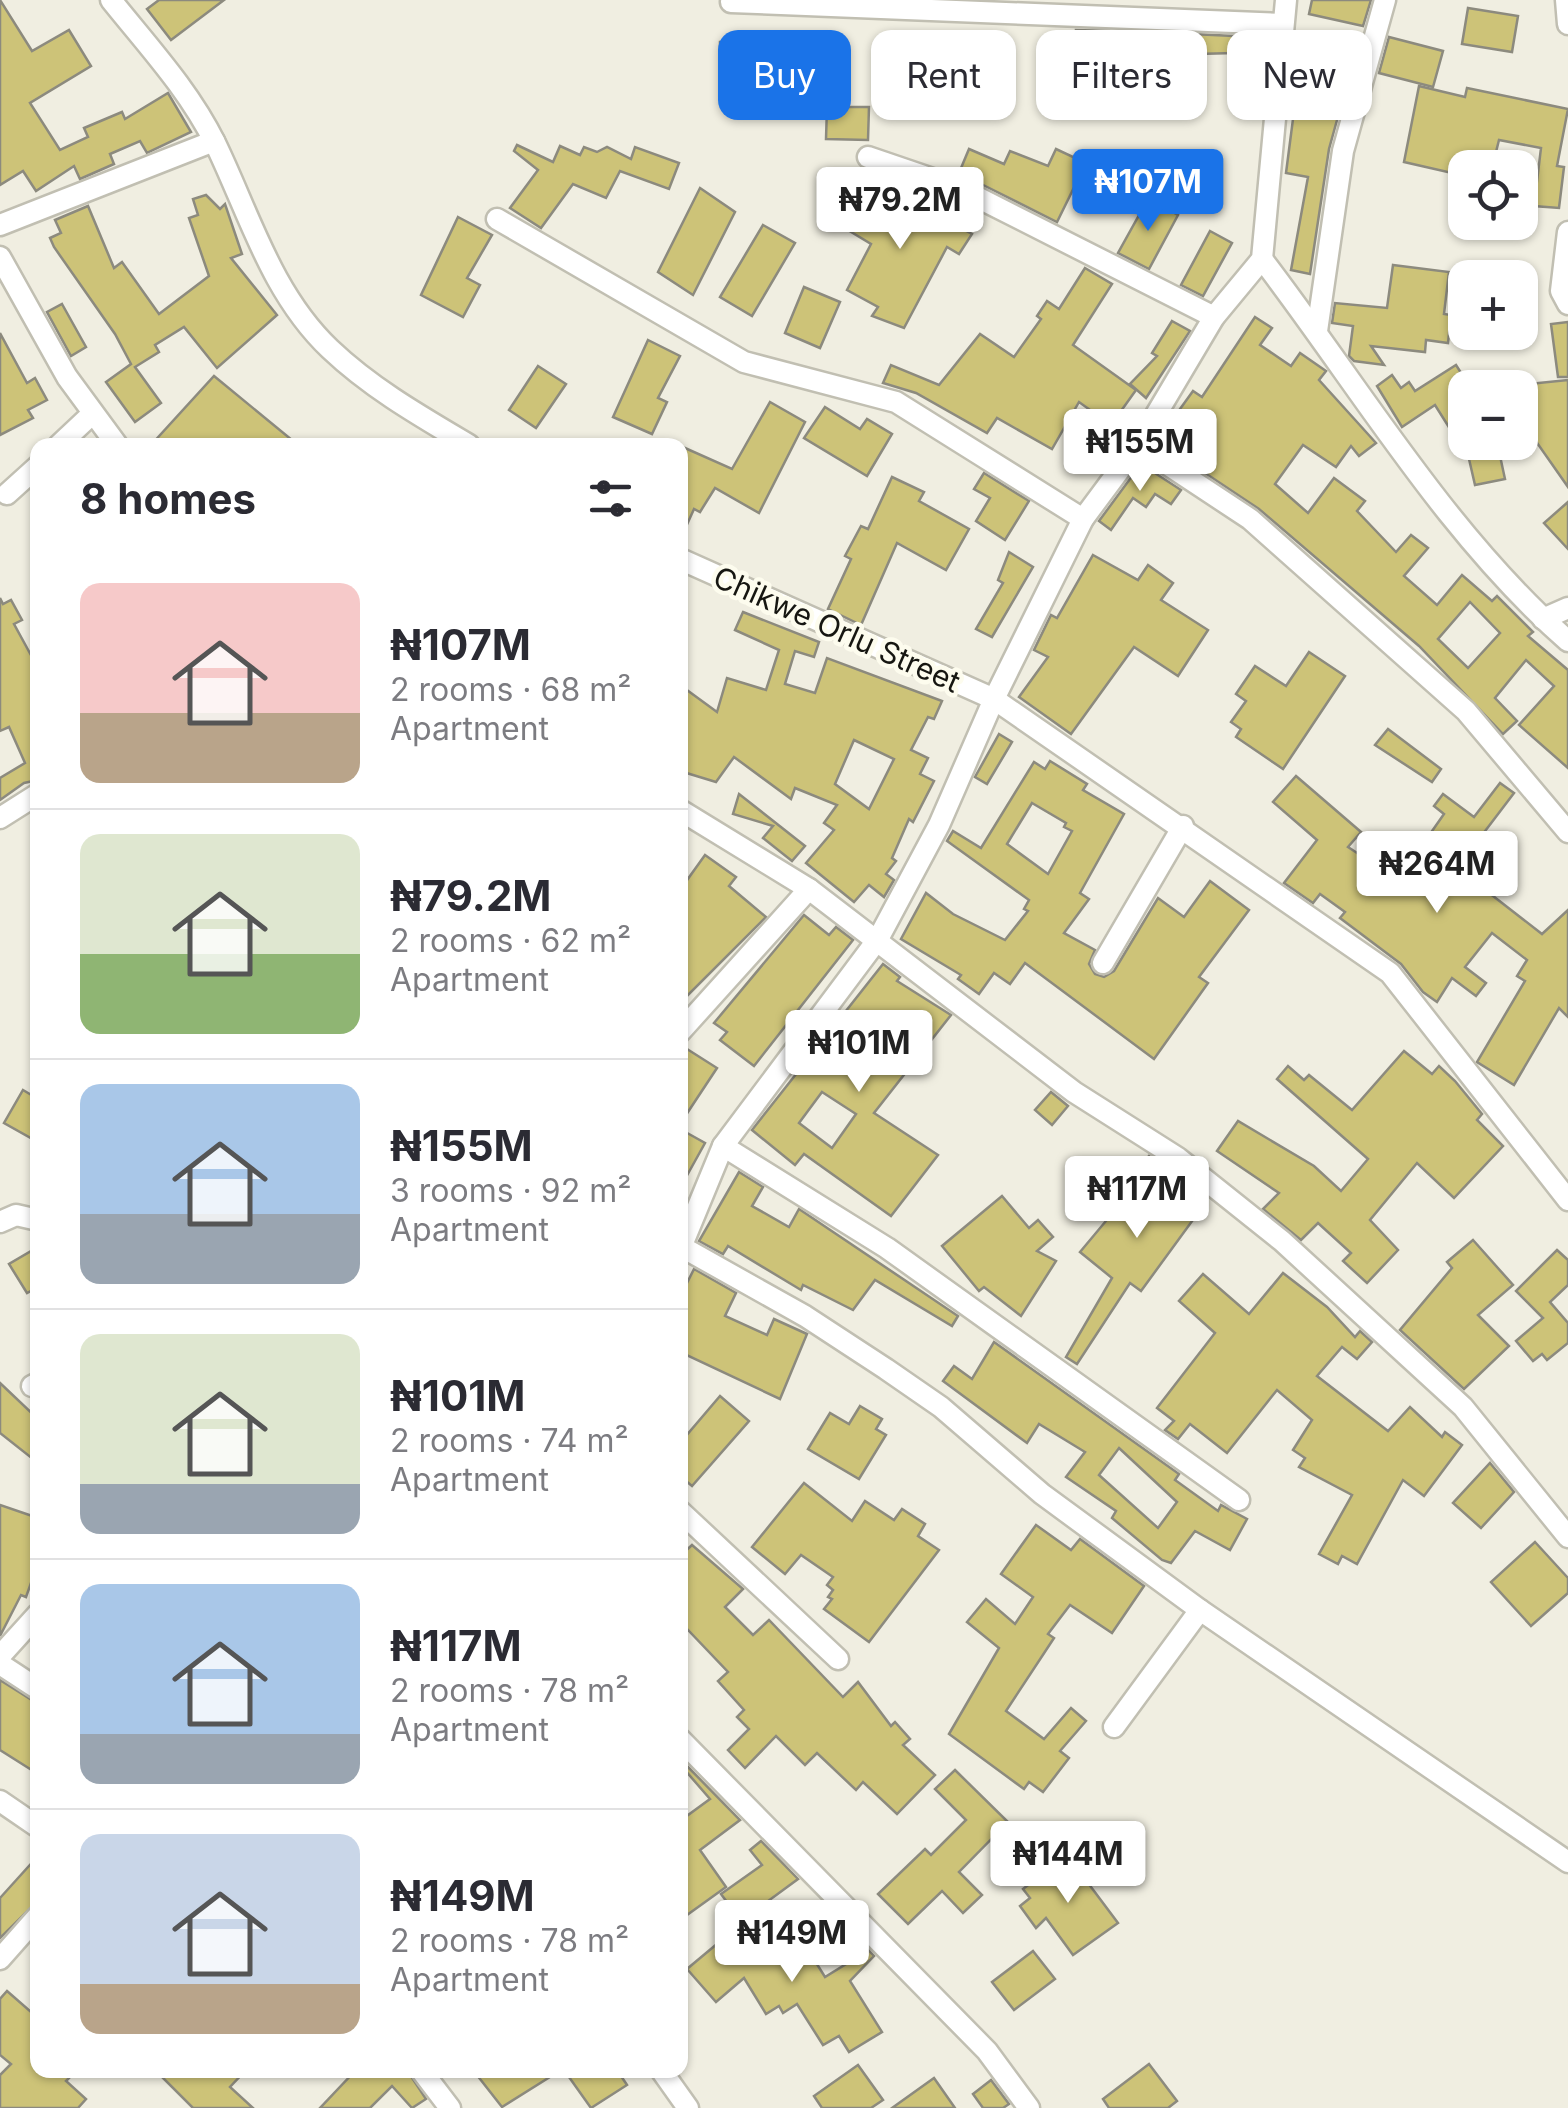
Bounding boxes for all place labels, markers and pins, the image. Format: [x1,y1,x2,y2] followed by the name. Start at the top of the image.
[1078,149,1218,234] pin: ₦107M
[819,167,981,252] pin: ₦79.2M
[1070,409,1210,494] pin: ₦155M
[1367,831,1507,916] pin: ₦264M
[789,1010,929,1095] pin: ₦101M
[1067,1156,1207,1241] pin: ₦117M
[998,1821,1138,1906] pin: ₦144M
[722,1900,862,1985] pin: ₦149M

